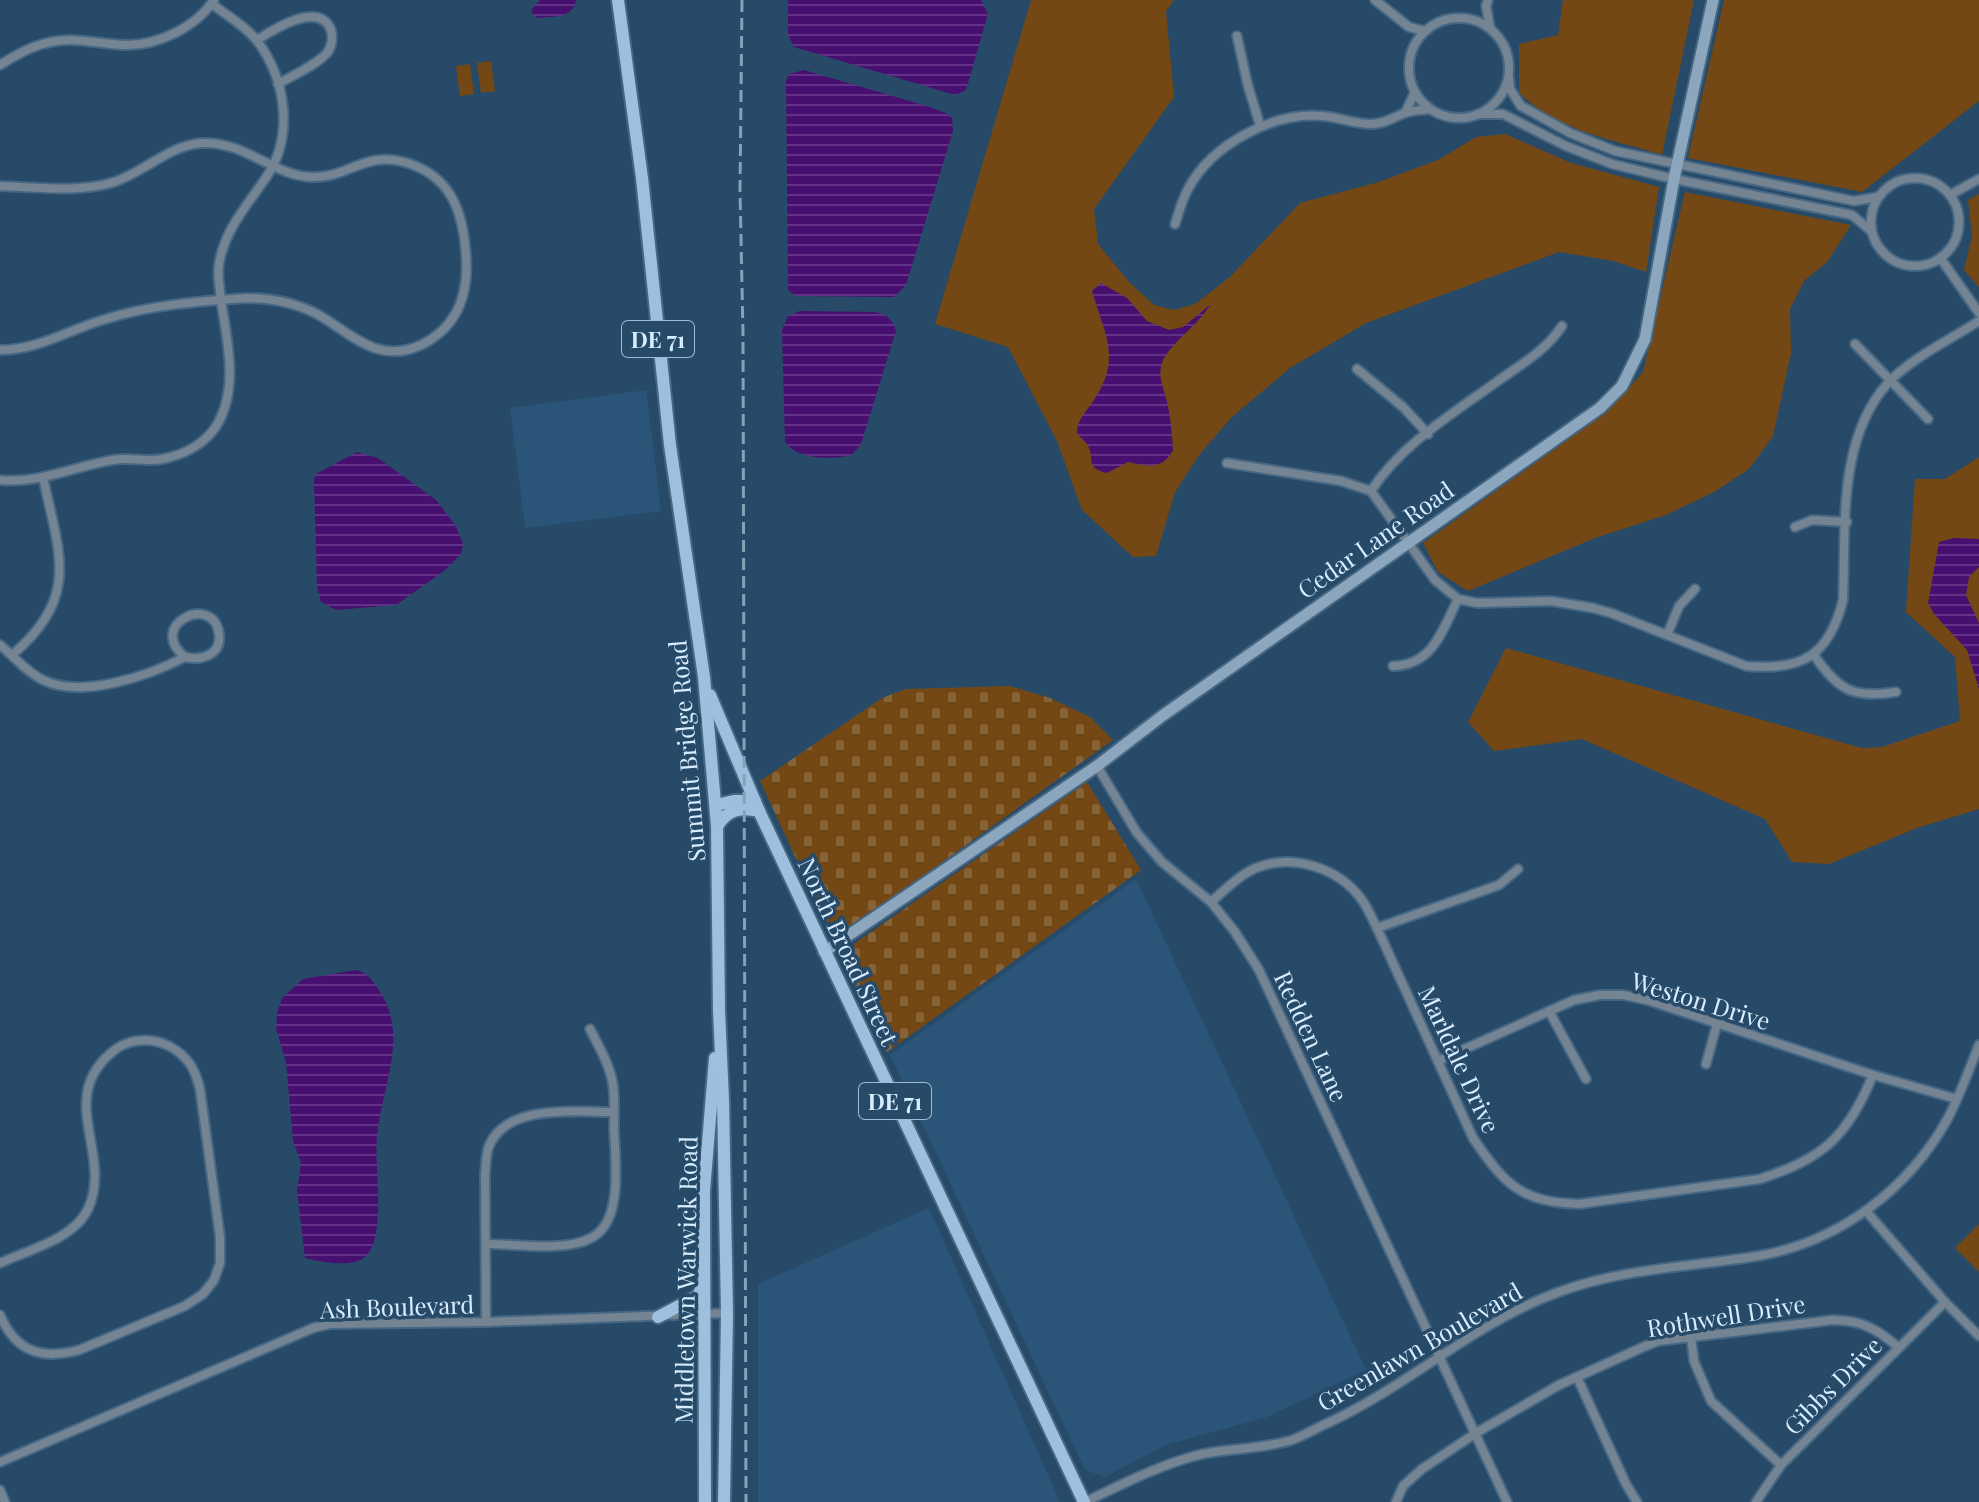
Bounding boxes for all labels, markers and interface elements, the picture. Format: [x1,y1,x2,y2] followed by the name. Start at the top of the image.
[622,321,694,357] road number: DE 71
[1291,473,1460,605] street label: Cedar Lane Road
[660,639,712,863] street label: Summit Bridge Road
[792,852,907,1050] street label: North Broad Street
[1627,963,1774,1036] street label: Weston Drive
[1268,966,1356,1106] street label: Redden Lane
[1412,980,1508,1138] street label: Marldale Drive
[859,1083,931,1119] road number: DE 71
[666,1136,704,1424] street label: Middletown Warwick Road
[1311,1274,1527,1418] street label: Greenlawn Boulevard
[318,1287,475,1325] street label: Ash Boulevard
[1645,1287,1807,1343] street label: Rothwell Drive
[1776,1329,1888,1441] street label: Gibbs Drive

